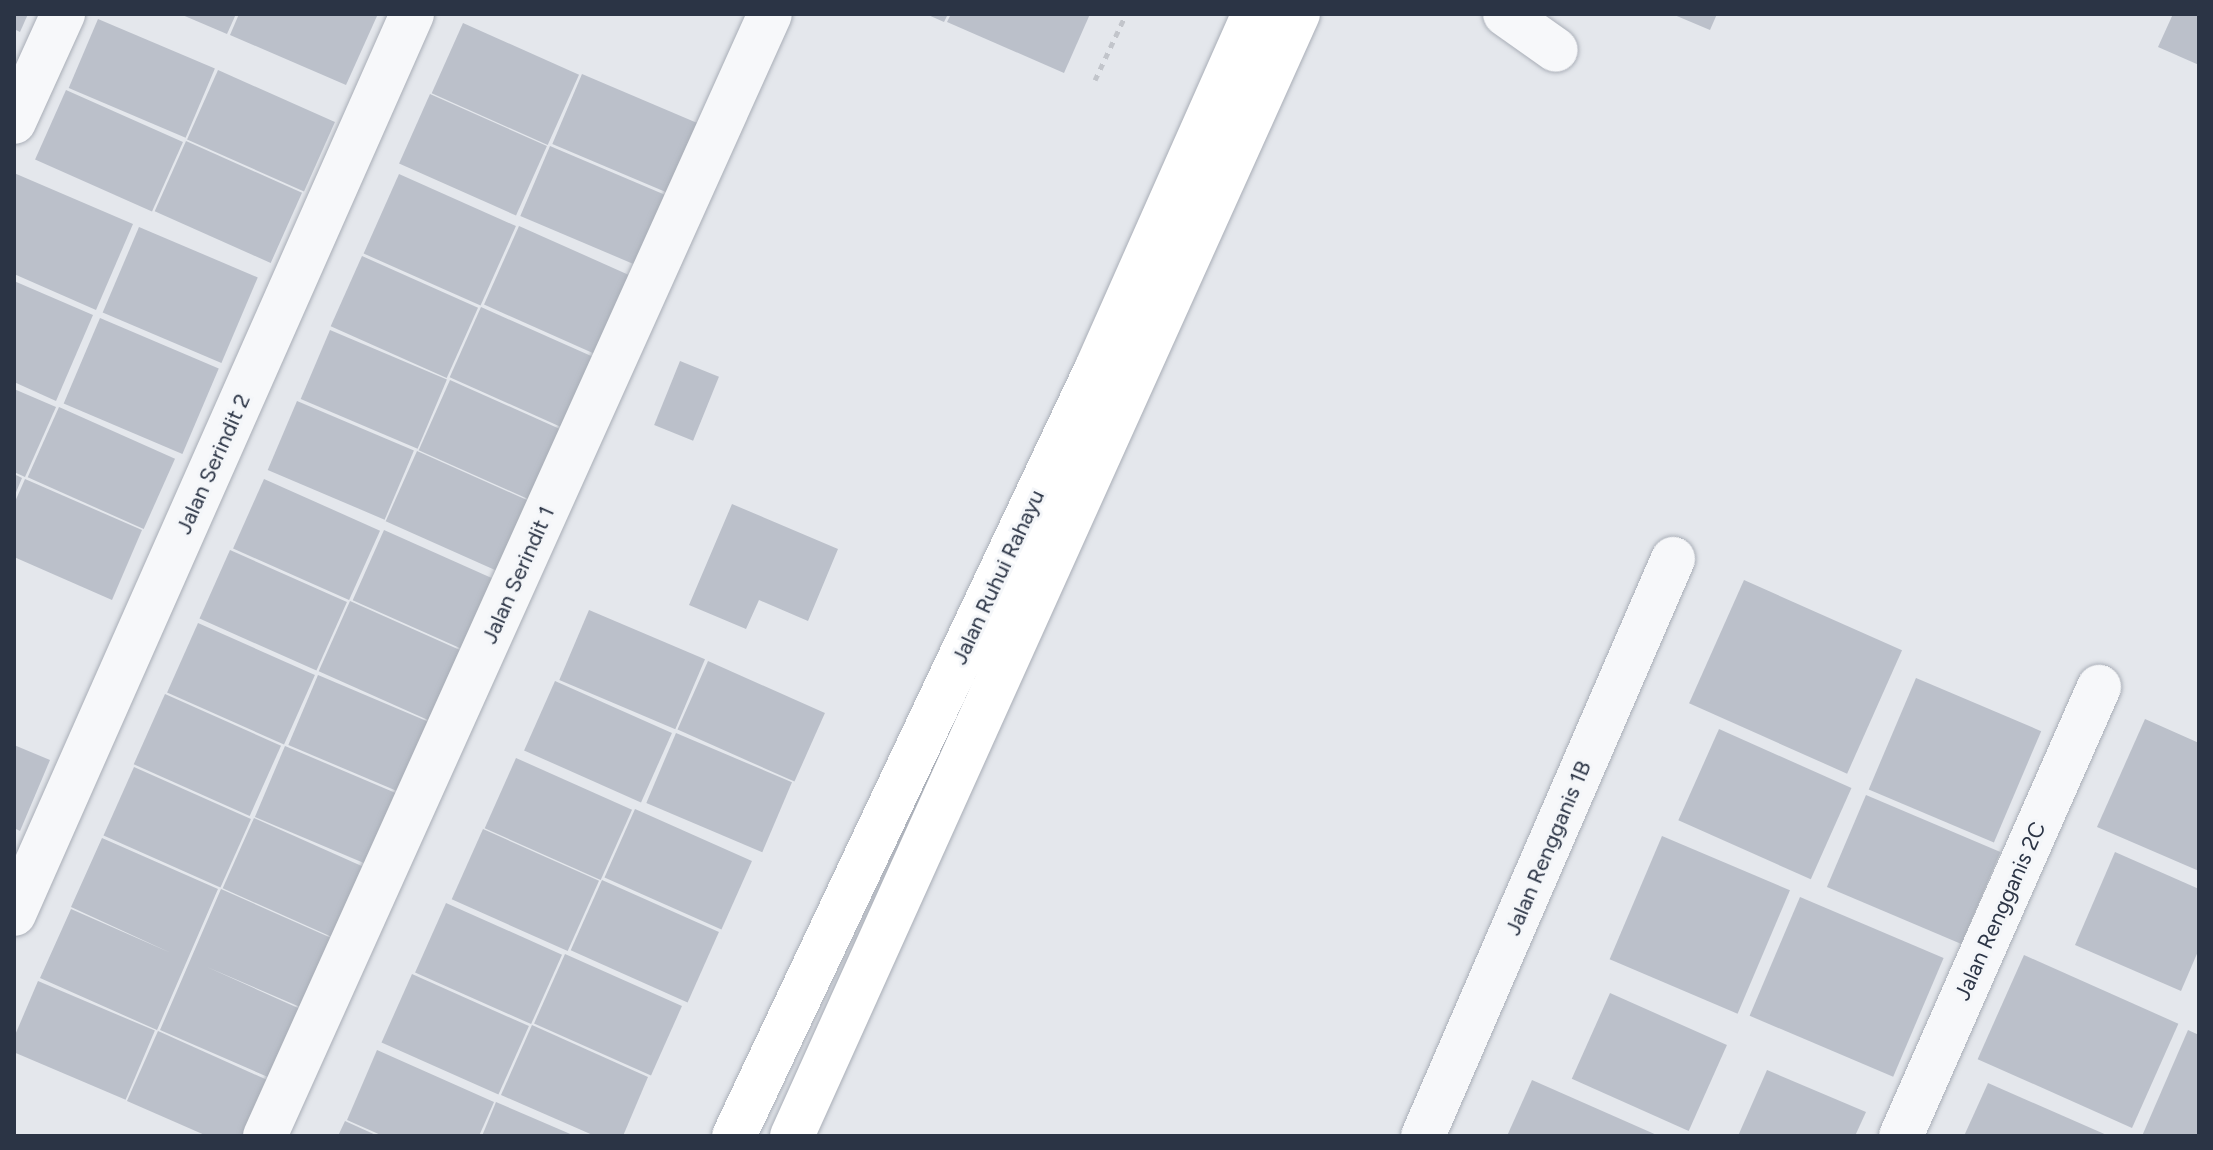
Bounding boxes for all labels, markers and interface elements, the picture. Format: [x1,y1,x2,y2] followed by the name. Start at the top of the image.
[170,390,256,538] street label: Jalan Serindit 2
[946,485,1050,669] street label: Jalan Ruhui Rahayu
[476,502,560,648] street label: Jalan Serindit 1
[1499,757,1597,939] street label: Jalan Rengganis 1B
[1949,818,2051,1004] street label: Jalan Rengganis 2C

